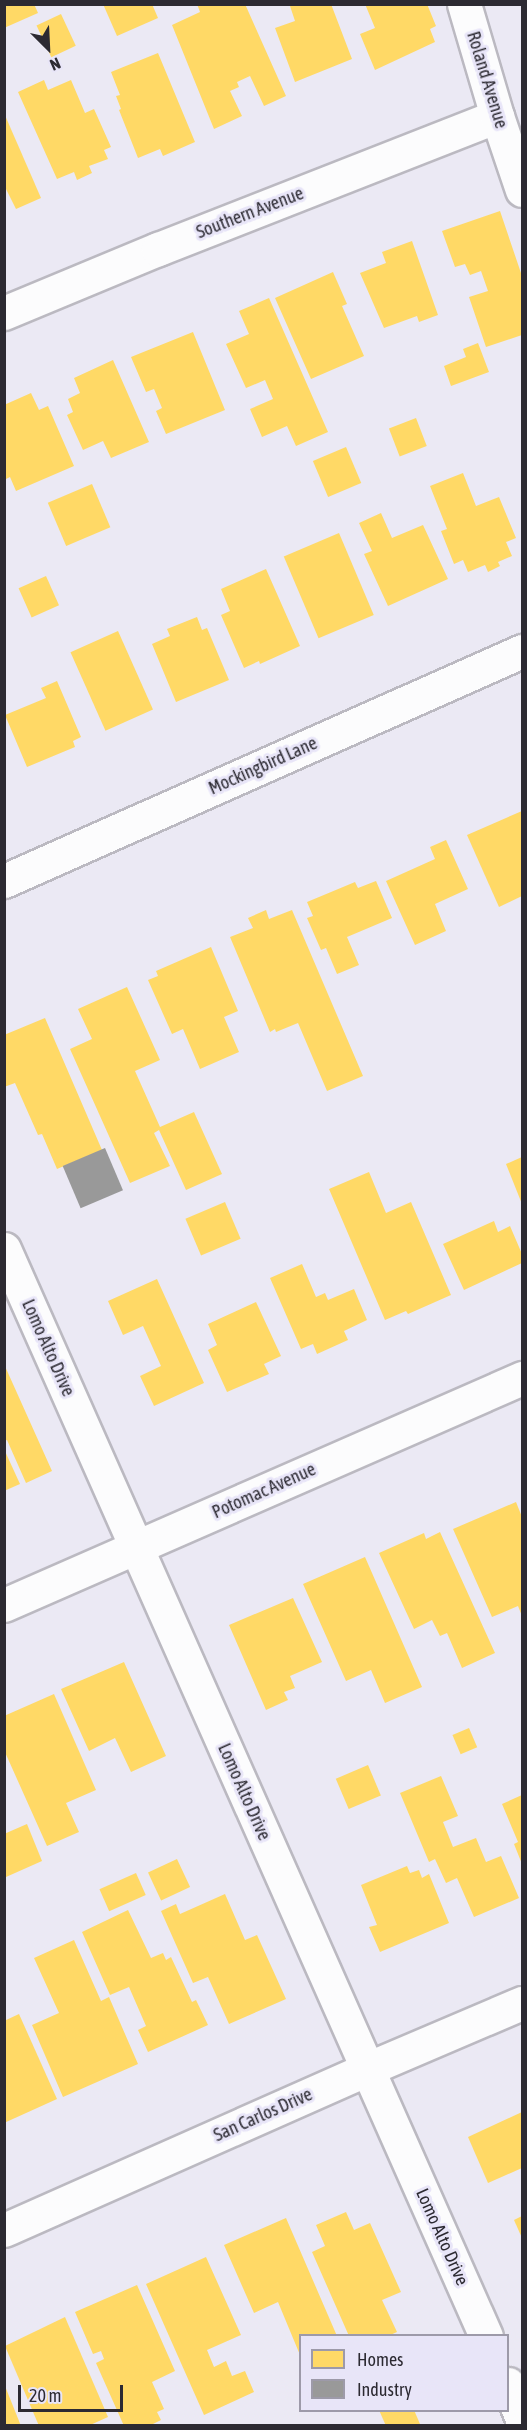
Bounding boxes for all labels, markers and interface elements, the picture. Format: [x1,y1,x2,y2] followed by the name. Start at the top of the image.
[18,18,78,78] north arrow
[462,29,512,131] street label: Roland Avenue
[47,54,63,75] text: N
[193,183,307,243] street label: Southern Avenue
[205,732,321,800] street label: Mockingbird Lane
[17,1296,79,1400] street label: Lomo Alto Drive
[209,1459,319,1523] street label: Potomac Avenue
[213,1740,275,1844] street label: Lomo Alto Drive
[210,2084,316,2146] street label: San Carlos Drive
[411,2185,473,2289] street label: Lomo Alto Drive
[299,2334,509,2412] legend
[357,2349,403,2370] text: Homes
[21,2373,126,2411] scale bar
[357,2379,412,2400] text: Industry
[29,2385,61,2406] text: 20 m

